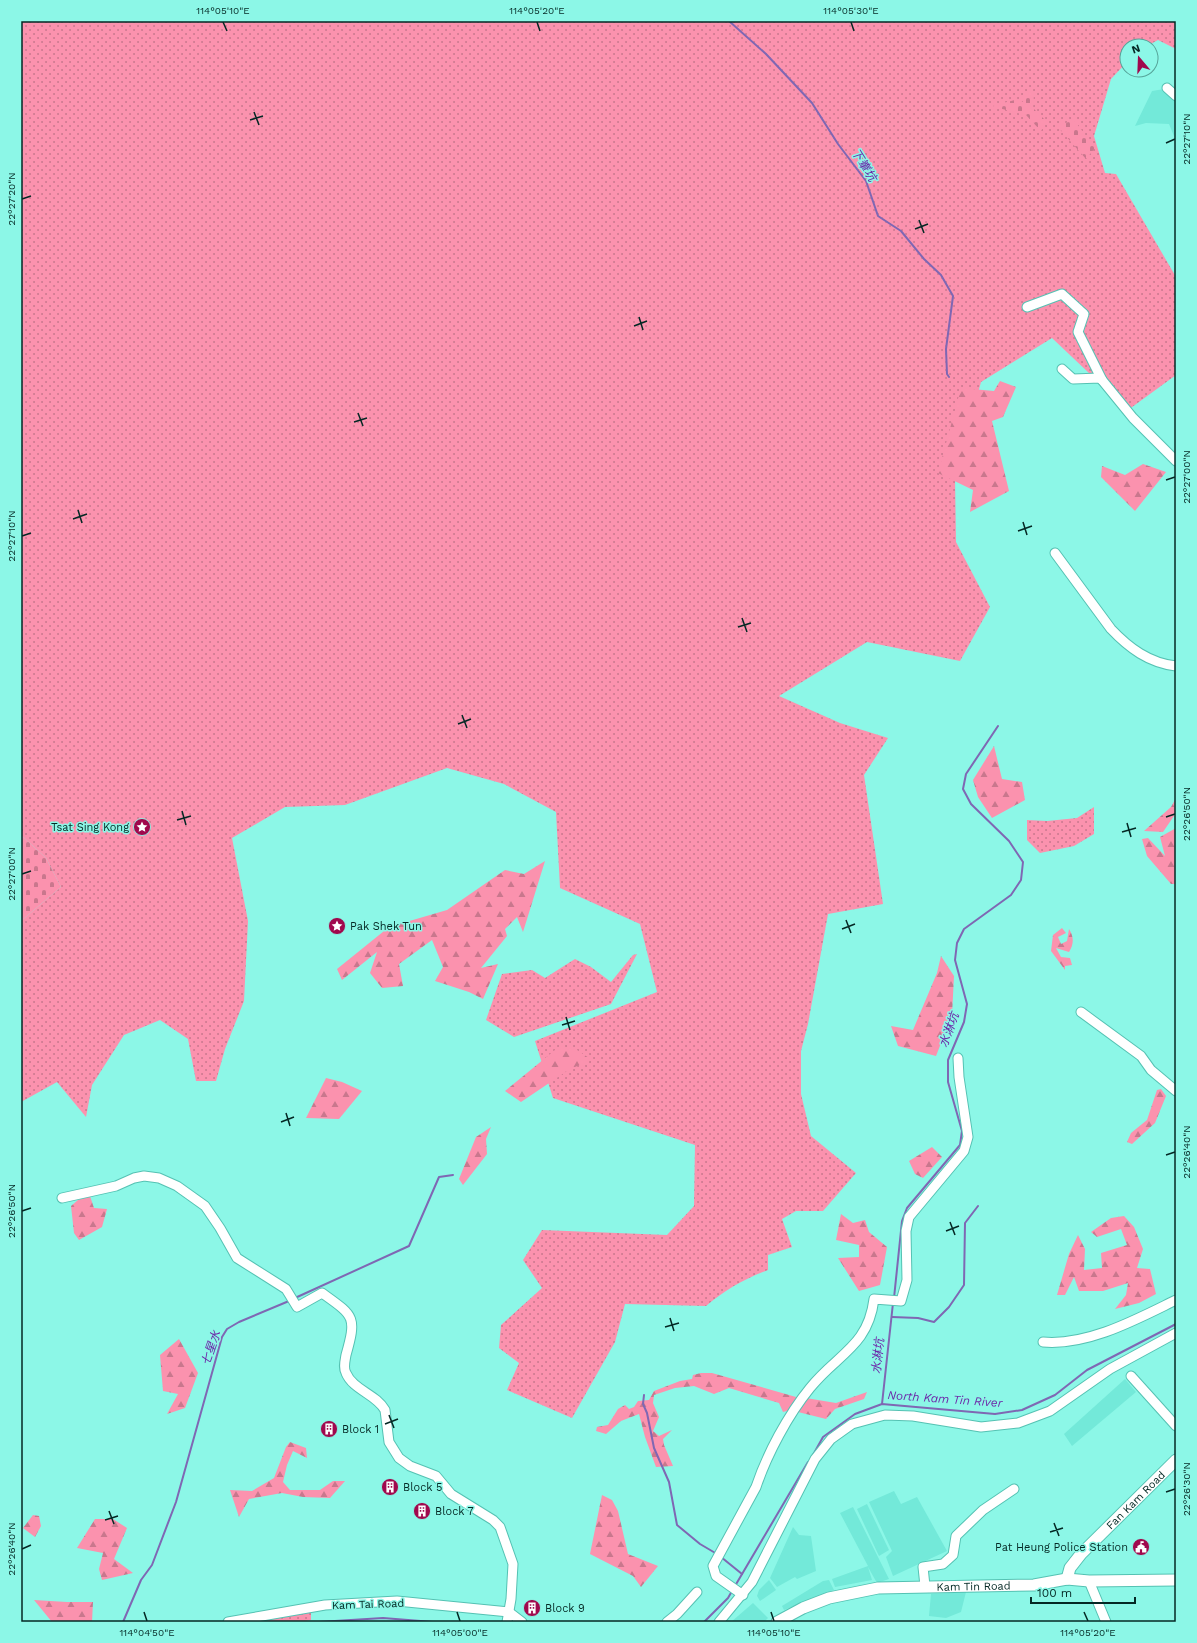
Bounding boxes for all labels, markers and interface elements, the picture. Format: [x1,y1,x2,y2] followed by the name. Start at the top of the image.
[196,5,250,16] text: 114°05'10"E
[509,5,565,16] text: 114°05'20"E
[823,5,879,16] text: 114°05'30"E
[1119,38,1159,78] north arrow
[1130,42,1142,56] text: N
[1181,113,1192,165] text: 22°27'10"N
[849,146,881,186] water label: 下輋坑
[6,172,17,226] text: 22°27'20"N
[1181,450,1192,504] text: 22°27'00"N
[6,510,17,562] text: 22°27'10"N
[1181,787,1192,841] text: 22°26'50"N
[132,817,152,837] place icon: Tsat Sing Kong
[51,821,129,834] place label: Tsat Sing Kong
[6,847,17,901] text: 22°27'00"N
[327,916,347,936] place icon: Pak Shek Tun
[350,920,422,933] place label: Pak Shek Tun
[936,1009,962,1049] water label: 水淋坑
[1181,1125,1192,1179] text: 22°26'40"N
[6,1184,17,1238] text: 22°26'50"N
[199,1328,224,1367] water label: 七星水
[869,1335,887,1375] water label: 水淋坑
[887,1388,1004,1410] water label: North Kam Tin River
[319,1419,339,1439] building icon: Block 1
[342,1423,379,1436] place label: Block 1
[1181,1462,1192,1516] text: 22°26'30"N
[1104,1468,1168,1532] street label: Fan Kam Road
[380,1477,400,1497] building icon: Block 5
[403,1481,442,1494] place label: Block 5
[412,1501,432,1521] building icon: Block 7
[435,1505,474,1518] place label: Block 7
[6,1522,17,1576] text: 22°26'40"N
[1131,1537,1151,1557] public building icon: Pat Heung Police Station
[995,1541,1128,1554] place label: Pat Heung Police Station
[936,1579,1011,1594] street label: Kam Tin Road
[1031,1579,1135,1605] scale bar
[1037,1586,1072,1600] text: 100 m
[332,1597,404,1612] street label: Kam Tai Road
[522,1598,542,1618] building icon: Block 9
[545,1602,585,1615] place label: Block 9
[119,1627,175,1638] text: 114°04'50"E
[432,1627,488,1638] text: 114°05'00"E
[747,1627,801,1638] text: 114°05'10"E
[1060,1627,1116,1638] text: 114°05'20"E

